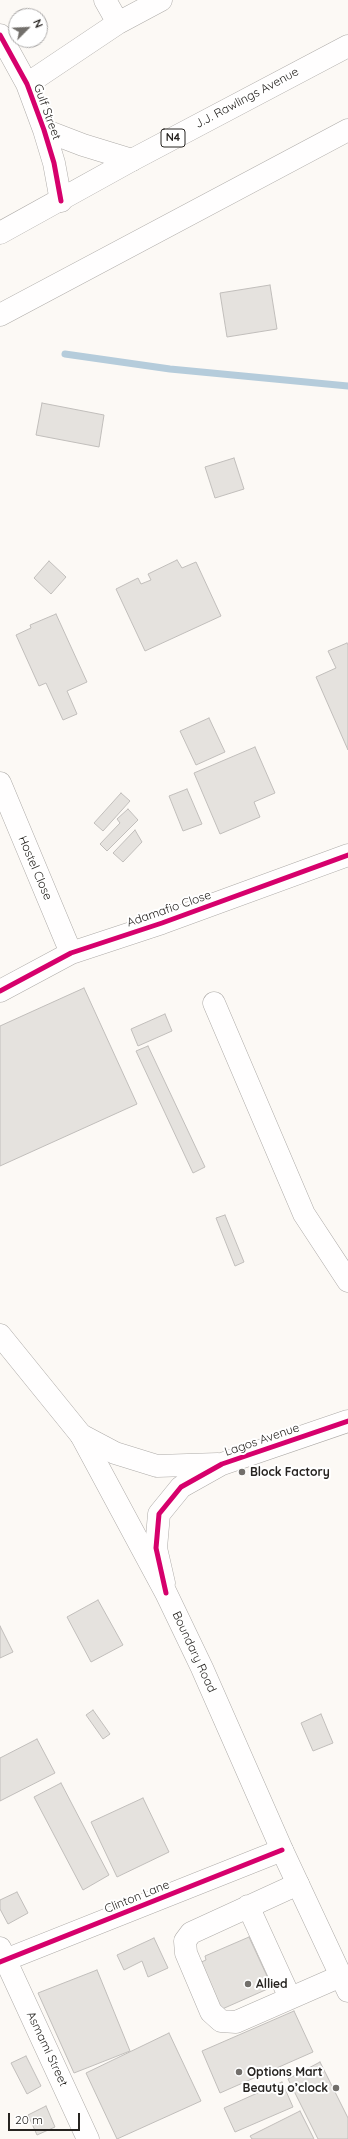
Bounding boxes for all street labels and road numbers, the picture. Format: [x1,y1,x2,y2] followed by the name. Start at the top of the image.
[193,65,301,131] street label: J.J. Rawlings Avenue
[30,82,64,142] street label: Gulf Street
[161,129,185,147] road number: N4
[15,834,55,902] street label: Hostel Close
[125,888,213,930] street label: Adamafio Close
[223,1420,301,1460] street label: Lagos Avenue
[169,1609,219,1695] street label: Boundary Road
[102,1877,172,1917] street label: Clinton Lane
[23,2009,71,2089] street label: Asmami Street

